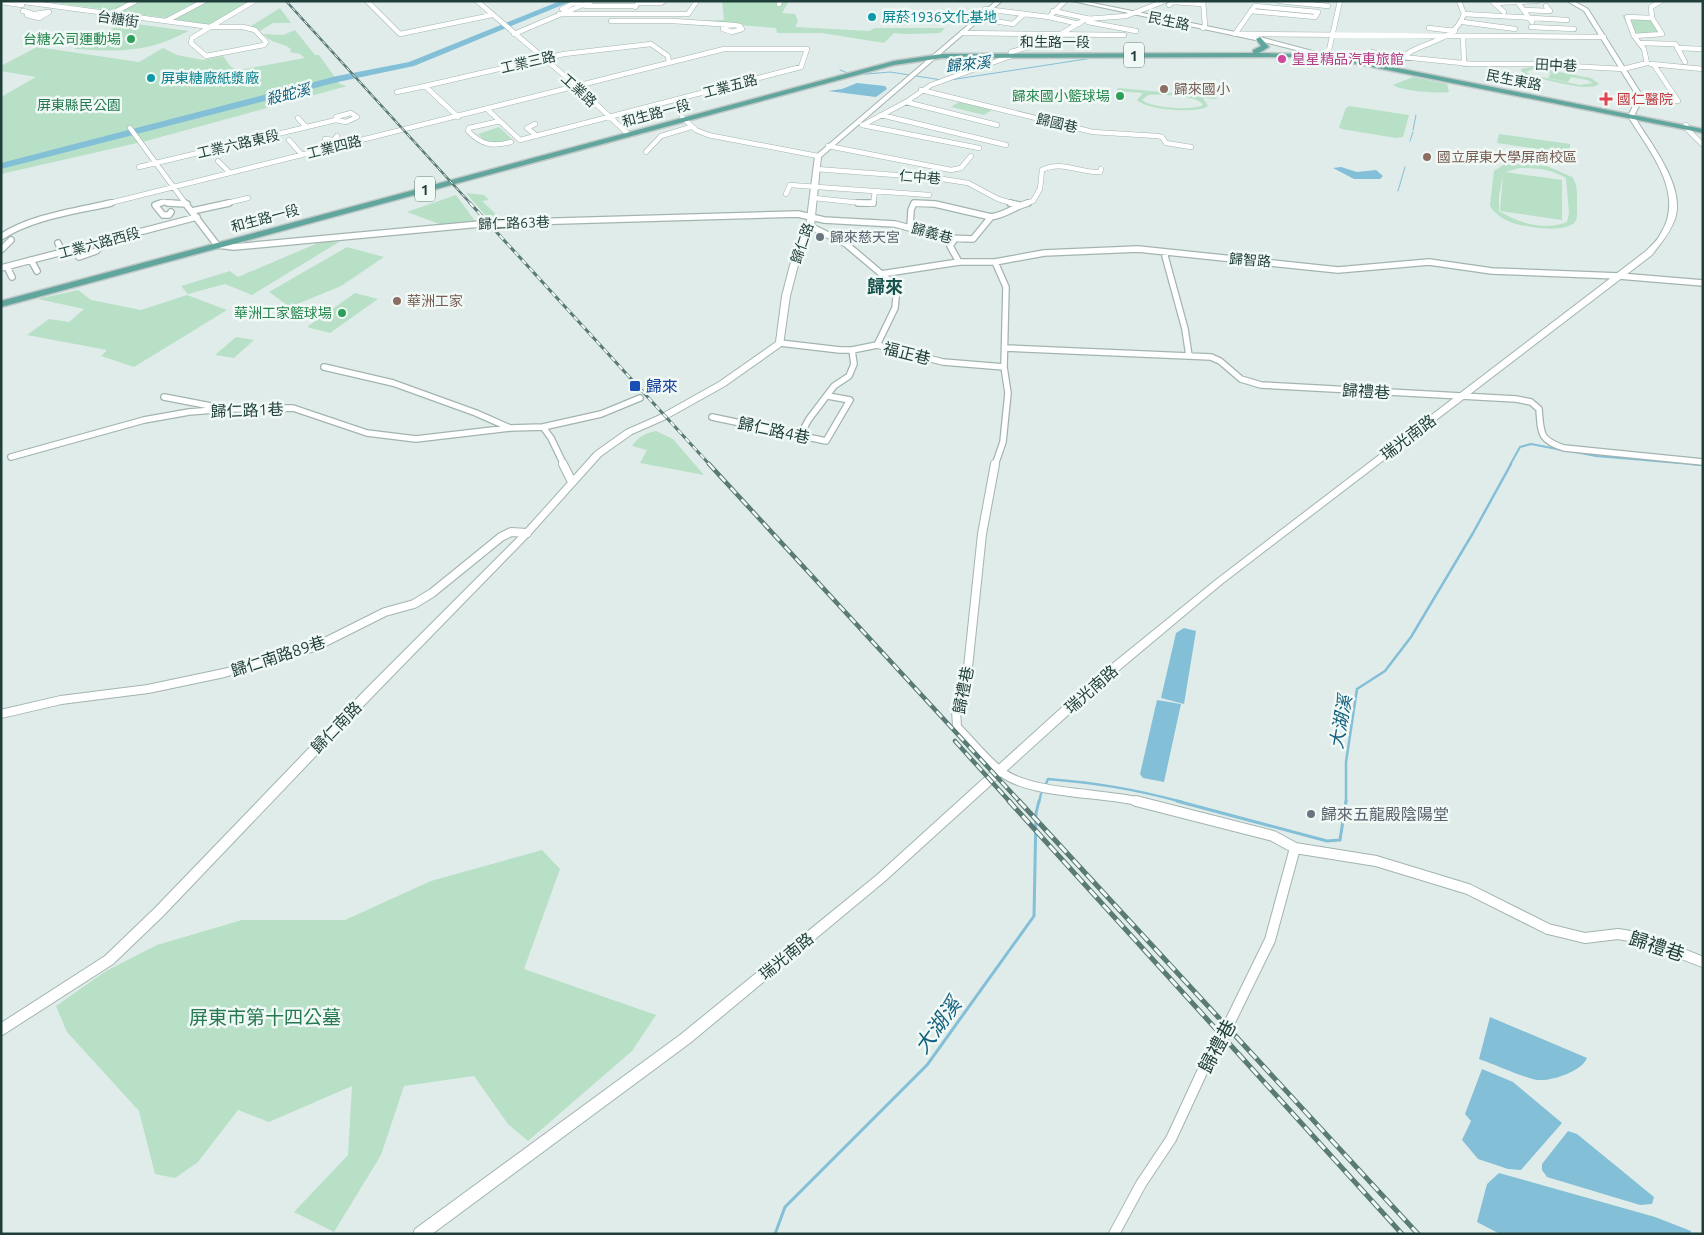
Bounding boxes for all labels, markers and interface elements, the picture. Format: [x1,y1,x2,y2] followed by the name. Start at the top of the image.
[96,8,140,30] street label: 台糖街
[882,9,998,25] place label: 屏菸1936文化基地
[1147,9,1191,33] street label: 民生路
[866,11,878,23] marker: 屏菸1936文化基地
[23,31,121,47] place label: 台糖公司運動場
[125,33,137,45] marker: 台糖公司運動場
[1020,34,1090,50] street label: 和生路一段
[1124,42,1144,68] road number: 1
[499,48,557,76] street label: 工業三路
[1292,51,1404,67] place label: 皇星精品汽車旅館
[945,53,993,75] water label: 歸來溪
[1276,53,1288,65] marker: 皇星精品汽車旅館
[1535,56,1577,74] street label: 田中巷
[1485,67,1543,93] street label: 民生東路
[161,70,259,86] place label: 屏東糖廠紙漿廠
[558,70,600,110] street label: 工業路
[701,71,759,101] street label: 工業五路
[145,72,157,84] marker: 屏東糖廠紙漿廠
[264,80,314,108] water label: 殺蛇溪
[1174,81,1230,97] place label: 歸來國小
[1158,83,1170,95] marker: 歸來國小
[1012,88,1110,104] place label: 歸來國小籃球場
[1114,90,1126,102] marker: 歸來國小籃球場
[1617,91,1673,107] place label: 國仁醫院
[1599,92,1613,106] marker: 國仁醫院
[620,96,692,130] street label: 和生路一段
[37,97,121,113] park label: 屏東縣民公園
[1035,110,1079,136] street label: 歸國巷
[195,127,281,161] street label: 工業六路東段
[305,132,363,162] street label: 工業四路
[1437,149,1577,165] place label: 國立屏東大學屏商校區
[1421,151,1433,163] marker: 國立屏東大學屏商校區
[898,167,942,187] street label: 仁中巷
[415,176,435,202] road number: 1
[229,201,301,235] street label: 和生路一段
[478,214,550,232] street label: 歸仁路63巷
[910,220,954,246] street label: 歸義巷
[788,221,816,265] street label: 歸仁路
[56,224,142,262] street label: 工業六路西段
[830,229,900,245] place label: 歸來慈天宮
[814,231,826,243] marker: 歸來慈天宮
[1228,251,1272,269] street label: 歸智路
[867,276,903,296] district label: 歸來
[407,293,463,309] place label: 華洲工家
[391,295,403,307] marker: 華洲工家
[234,305,332,321] place label: 華洲工家籃球場
[336,307,348,319] marker: 華洲工家籃球場
[882,338,932,368] street label: 福正巷
[646,377,678,395] place label: 歸來
[628,379,642,393] marker: 歸來
[1342,381,1390,401] street label: 歸禮巷
[210,400,284,420] street label: 歸仁路1巷
[1377,411,1439,463] street label: 瑞光南路
[736,414,812,446] street label: 歸仁路4巷
[229,632,327,680] street label: 歸仁南路89巷
[1061,661,1121,717] street label: 瑞光南路
[950,665,976,715] street label: 歸禮巷
[1325,691,1355,750] water label: 大湖溪
[307,698,365,756] street label: 歸仁南路
[1321,805,1449,823] place label: 歸來五龍殿陰陽堂
[1305,808,1317,820] marker: 歸來五龍殿陰陽堂
[1626,927,1688,965] street label: 歸禮巷
[755,929,817,983] street label: 瑞光南路
[909,990,967,1058] water label: 大湖溪
[189,1006,341,1028] park label: 屏東市第十四公墓
[1194,1016,1240,1076] street label: 歸禮巷

